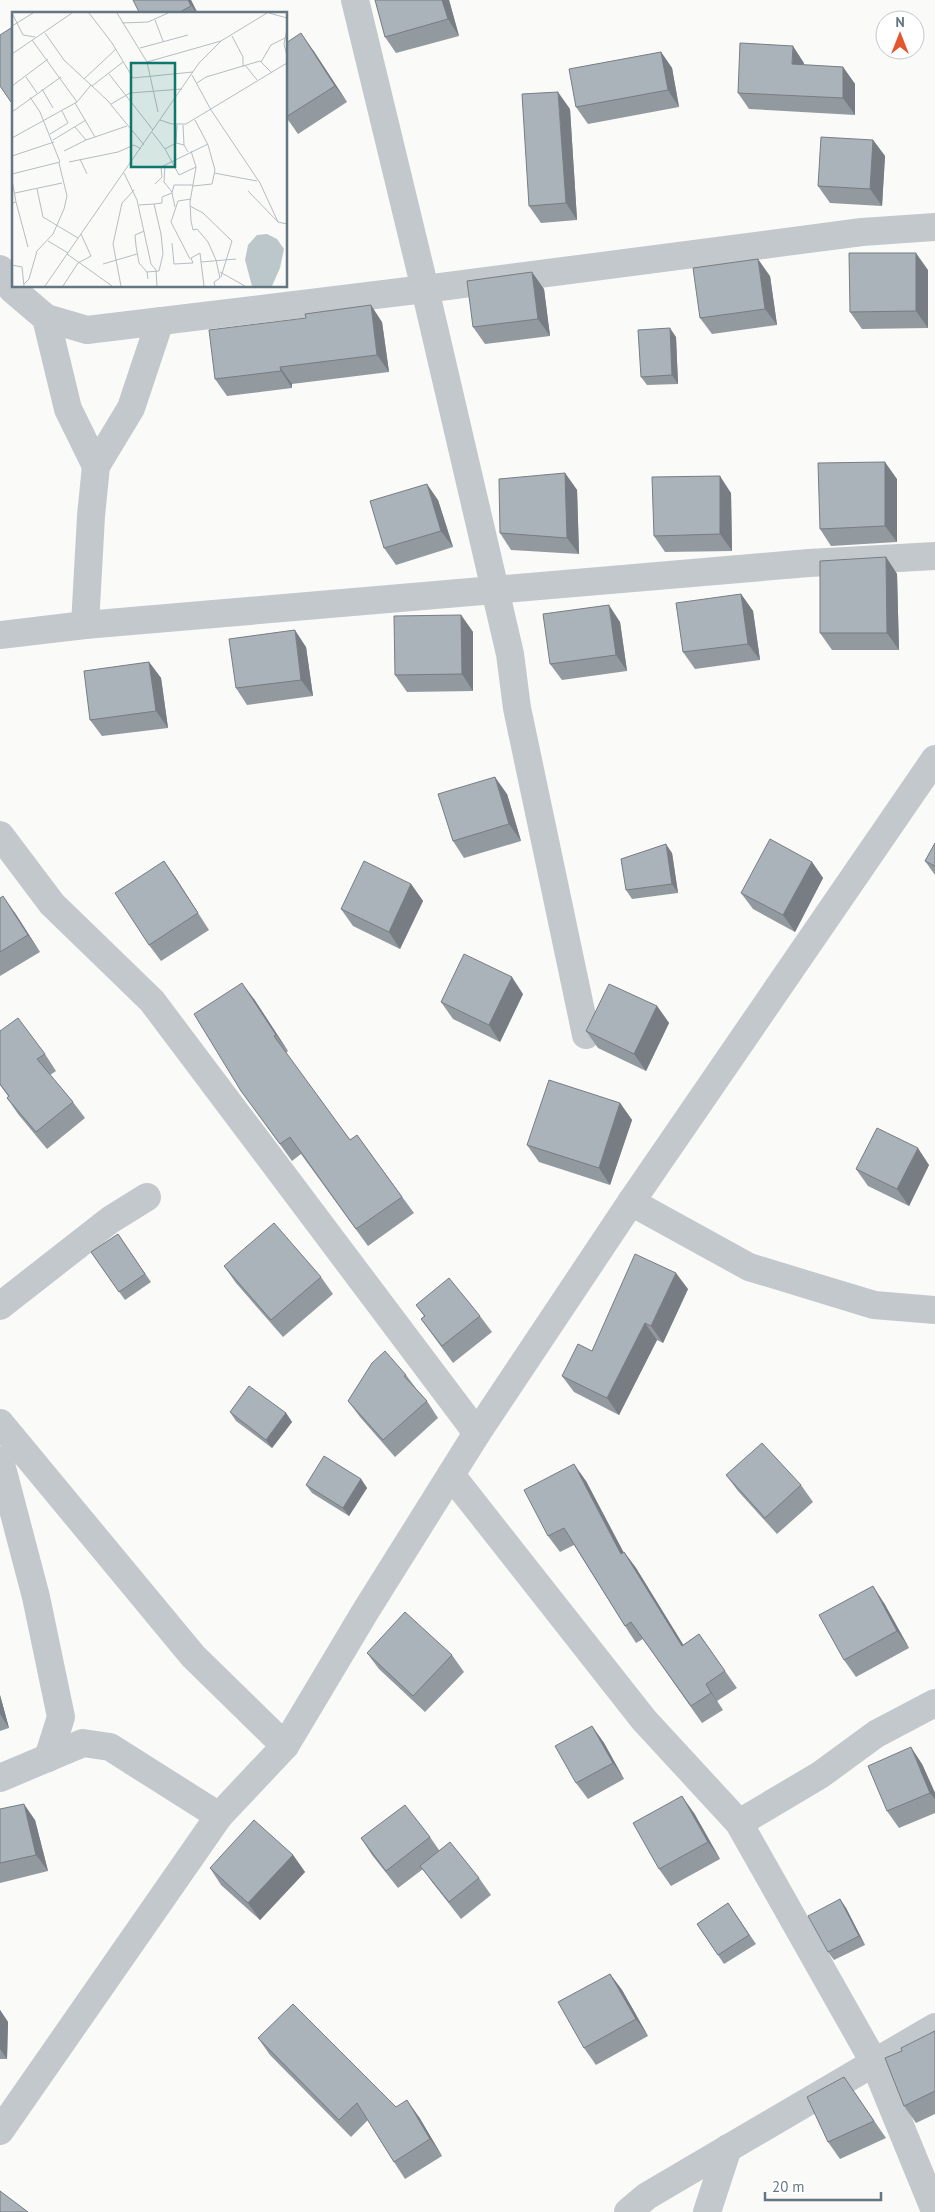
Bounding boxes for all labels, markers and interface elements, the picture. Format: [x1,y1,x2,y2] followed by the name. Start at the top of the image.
[875,10,925,60] north arrow
[12,12,288,288] inset map
[895,13,905,31] text: N
[765,2170,881,2202] scale bar
[772,2177,805,2196] text: 20 m

